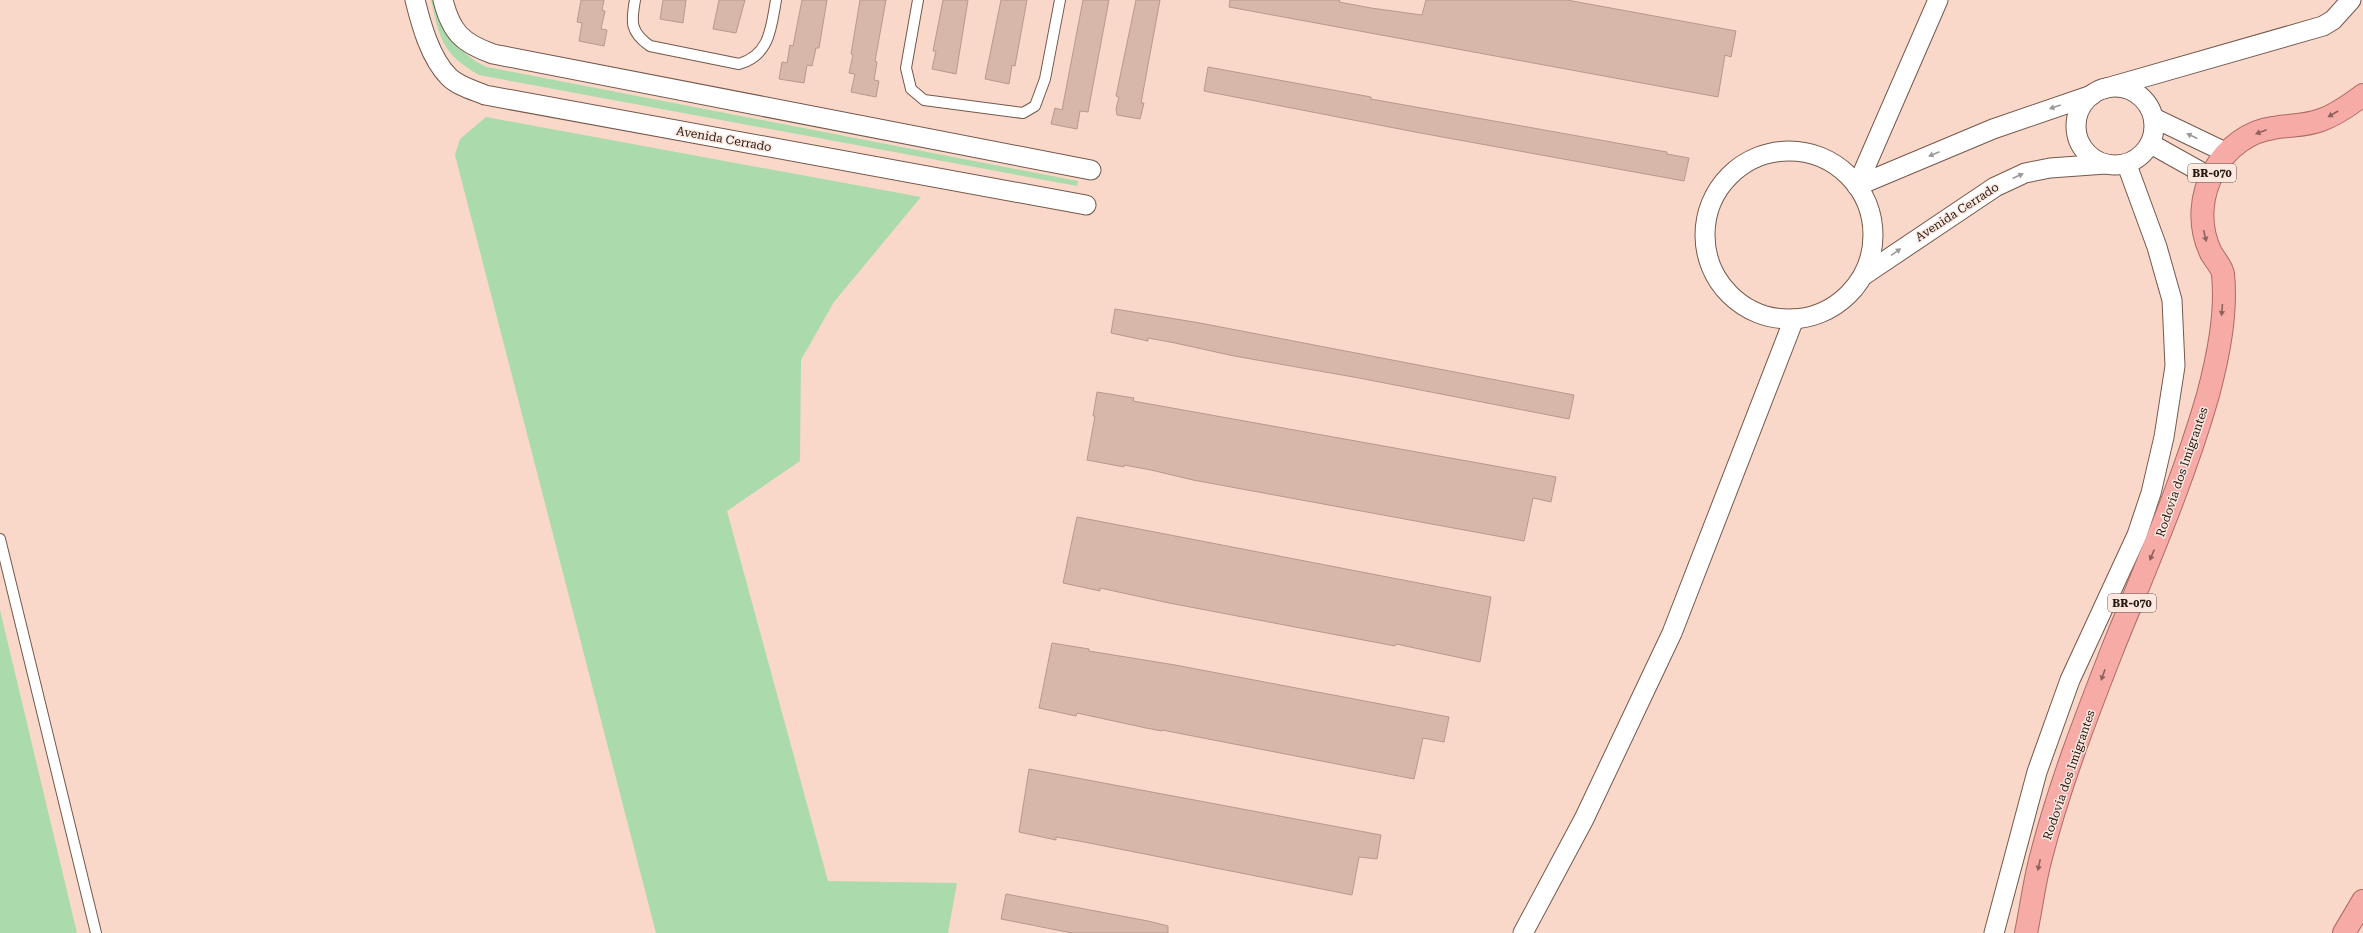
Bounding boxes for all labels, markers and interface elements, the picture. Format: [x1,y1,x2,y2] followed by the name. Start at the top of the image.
[2049,105,2061,111] one-way arrow
[2327,110,2339,117] one-way arrow
[675,124,773,154] street label: Avenida Cerrado
[2254,129,2266,135] one-way arrow
[2186,133,2198,139] one-way arrow
[1927,151,1939,157] one-way arrow
[2188,164,2236,182] road number: BR-070
[2012,173,2024,179] one-way arrow
[1913,180,2001,244] street label: Avenida Cerrado
[2202,230,2208,242] one-way arrow
[1890,248,1901,256] one-way arrow
[2219,304,2225,316] one-way arrow
[2153,405,2211,539] street label: Rodovia dos Imigrantes
[2149,550,2155,562] one-way arrow
[2108,594,2156,612] road number: BR-070
[2100,670,2106,682] one-way arrow
[2040,708,2098,842] street label: Rodovia dos Imigrantes
[2036,859,2042,871] one-way arrow

